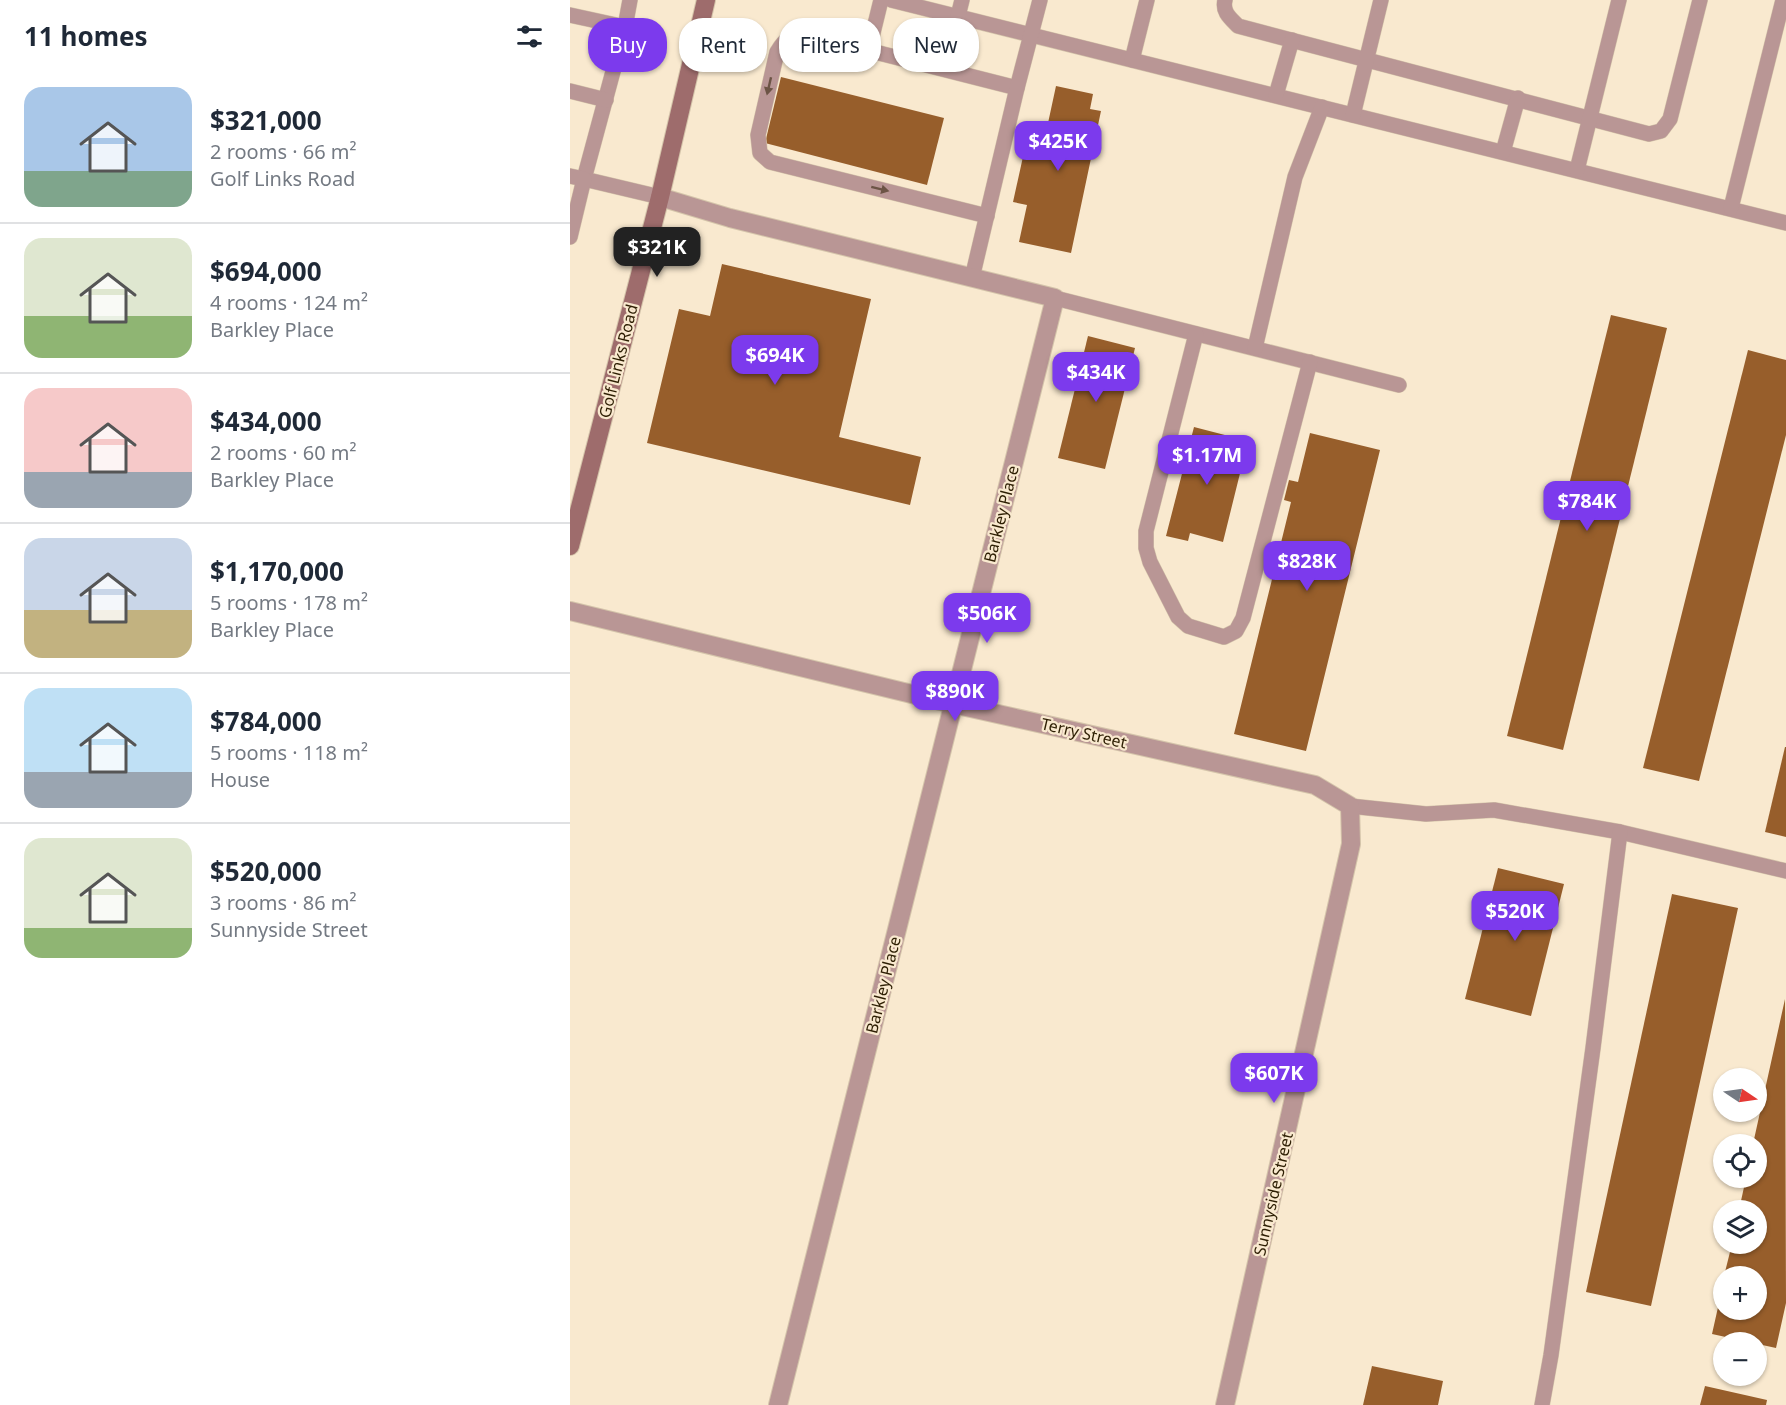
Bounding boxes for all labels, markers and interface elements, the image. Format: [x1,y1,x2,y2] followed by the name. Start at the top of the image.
[24,18,148,54] text: 11 homes
[588,18,667,72] chip: Buy
[679,18,767,72] chip: Rent
[779,18,881,72] chip: Filters
[893,18,979,72] chip: New
[513,20,546,53] icon: filters
[764,77,773,96] one-way arrow
[210,102,322,138] text: $321,000
[72,111,144,183] icon: home
[1016,121,1100,172] pin: $425K
[1028,127,1088,154] text: $425K
[210,138,357,165] text: 2 rooms · 66 m²
[210,165,355,192] text: Golf Links Road
[871,185,889,194] one-way arrow
[615,227,699,278] pin: $321K
[627,233,687,260] text: $321K
[210,253,322,289] text: $694,000
[72,262,144,334] icon: home
[210,289,368,316] text: 4 rooms · 124 m²
[593,302,643,420] street label: Golf Links Road
[210,316,334,343] text: Barkley Place
[733,335,817,386] pin: $694K
[745,341,805,368] text: $694K
[1054,352,1138,403] pin: $434K
[1066,358,1126,385] text: $434K
[210,403,322,439] text: $434,000
[72,412,144,484] icon: home
[1158,435,1256,486] pin: $1.17M
[210,439,357,466] text: 2 rooms · 60 m²
[1172,441,1242,468] text: $1.17M
[978,463,1024,565] street label: Barkley Place
[210,466,334,493] text: Barkley Place
[1545,481,1629,532] pin: $784K
[1557,487,1617,514] text: $784K
[1265,541,1349,592] pin: $828K
[1277,547,1337,574] text: $828K
[210,553,344,589] text: $1,170,000
[72,562,144,634] icon: home
[210,589,368,616] text: 5 rooms · 178 m²
[945,593,1029,644] pin: $506K
[957,599,1017,626] text: $506K
[210,616,334,643] text: Barkley Place
[913,671,997,722] pin: $890K
[925,677,985,704] text: $890K
[210,703,322,739] text: $784,000
[72,712,144,784] icon: home
[1039,712,1129,754] street label: Terry Street
[210,739,368,766] text: 5 rooms · 118 m²
[210,766,270,793] text: House
[210,853,322,889] text: $520,000
[72,862,144,934] icon: home
[210,889,357,916] text: 3 rooms · 86 m²
[1473,891,1557,942] pin: $520K
[1485,897,1545,924] text: $520K
[210,916,368,943] text: Sunnyside Street
[860,934,906,1036] street label: Barkley Place
[1232,1053,1316,1104] pin: $607K
[1244,1059,1304,1086] text: $607K
[1713,1068,1767,1122] north arrow
[1713,1068,1767,1386] map controls
[1248,1130,1298,1258] street label: Sunnyside Street
[1713,1134,1767,1188] button: locate
[1713,1200,1767,1254] button: layers
[1713,1266,1767,1320] button: +
[1713,1332,1767,1386] button: −

